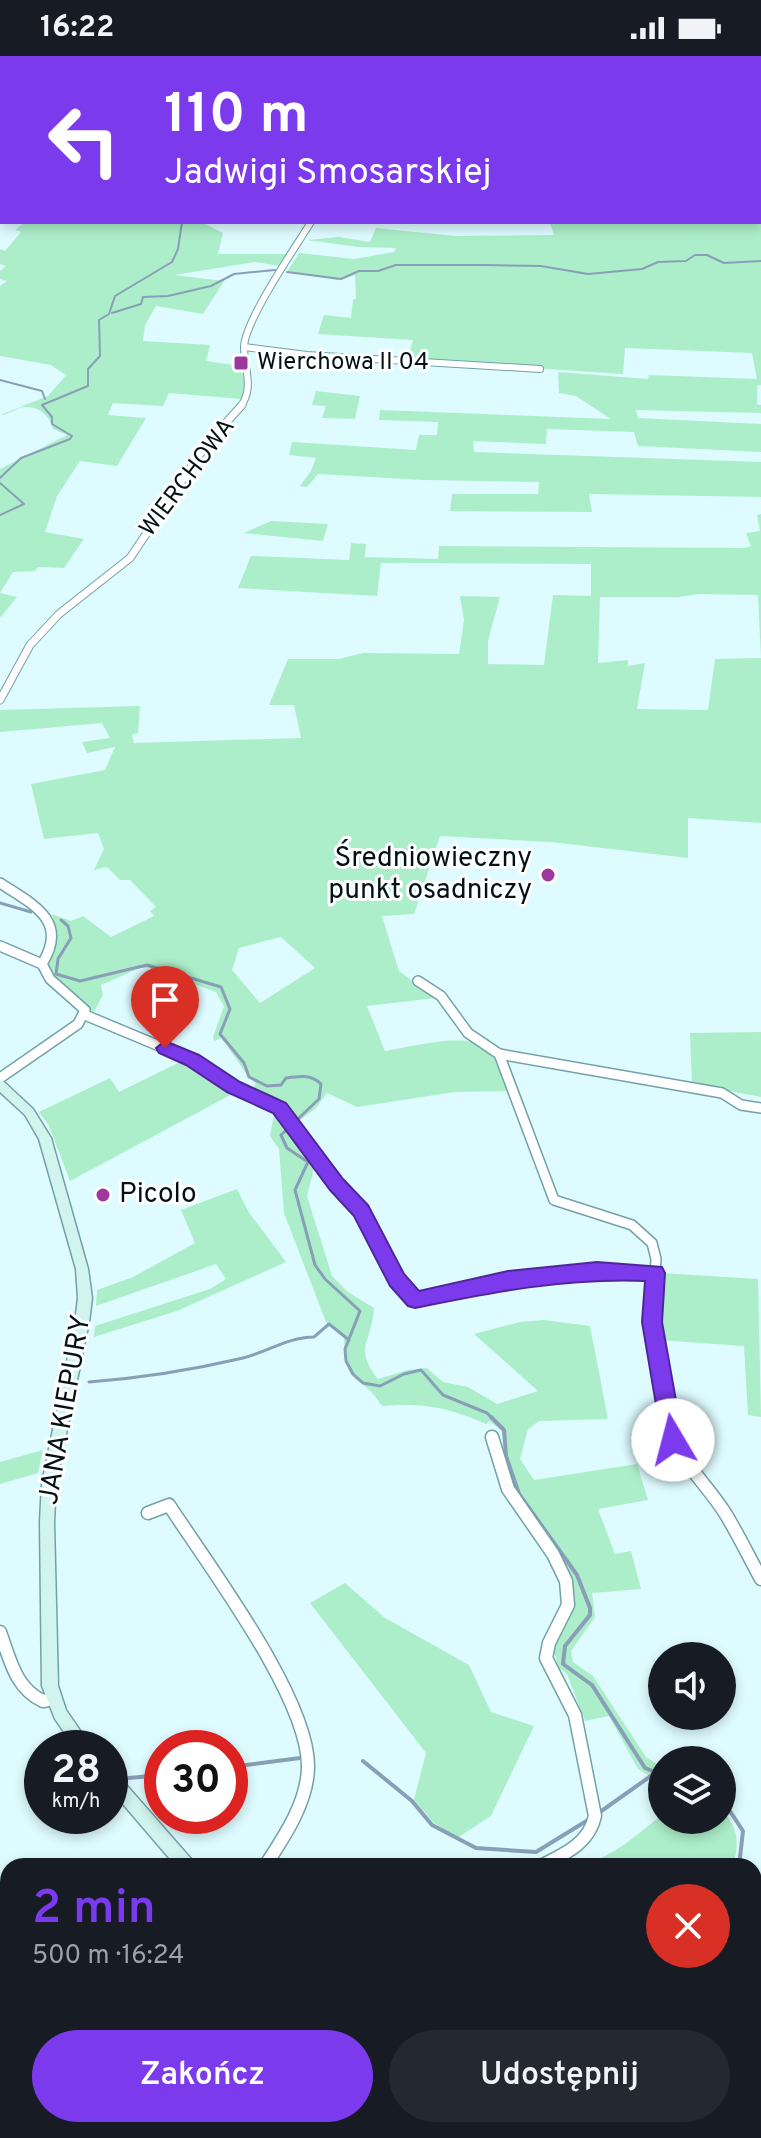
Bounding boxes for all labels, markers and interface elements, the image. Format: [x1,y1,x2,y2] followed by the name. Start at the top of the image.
[40,10,114,47] text: 16:22
[164,82,309,152] text: 110 m
[32,88,136,192] icon: left
[164,151,492,197] text: Jadwigi Smosarskiej
[257,348,429,378] place label: Wierchowa II 04
[232,354,250,372] marker: Wierchowa II 04
[134,413,242,543] street label: WIERCHOWA
[328,839,532,909] place label: Średniowieczny punkt osadniczy
[539,866,557,884] marker: Średniowieczny punkt osadniczy
[131,966,199,1048] pin
[143,978,187,1022] icon: arrive
[119,1177,197,1213] place label: Picolo
[94,1186,112,1204] marker: Picolo
[32,1312,100,1508] street label: JANA KIEPURY
[631,1398,715,1482] position arrow
[648,1642,736,1834] map controls
[648,1642,736,1730] button: sound
[144,1730,248,1834] speed limit sign: 30
[648,1746,736,1834] button: layers
[51,1747,101,1797] text: 28
[52,1789,100,1815] text: km/h
[32,1880,156,1940] text: 2 min
[646,1884,730,1968] button: close
[32,1940,185,1973] text: 500 m · 16:24
[32,2030,373,2122] button: Zakończ
[389,2030,730,2122] button: Udostępnij

